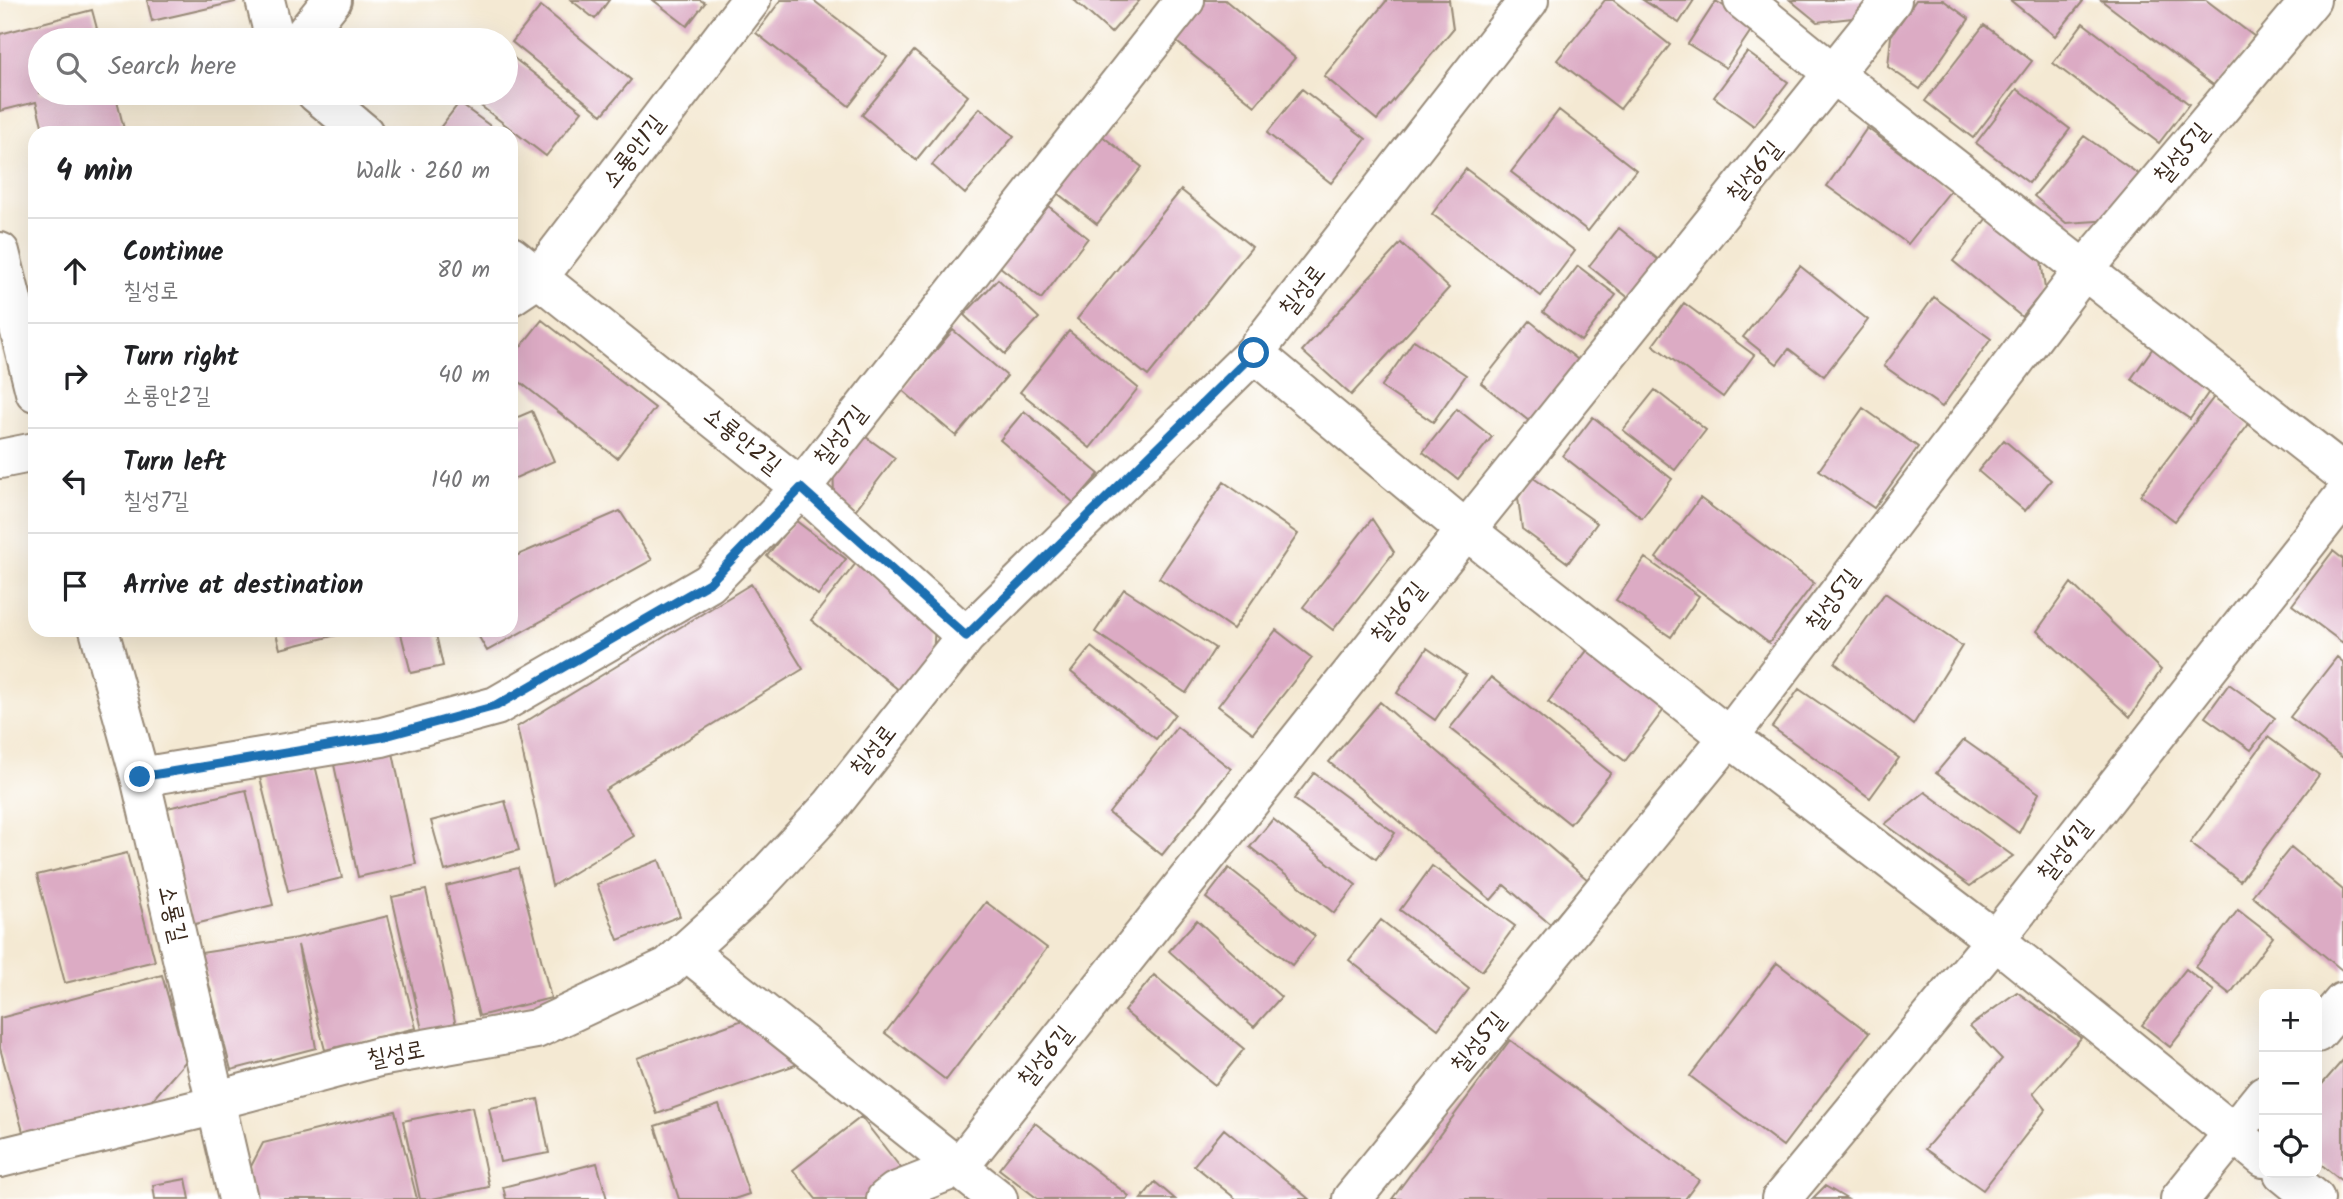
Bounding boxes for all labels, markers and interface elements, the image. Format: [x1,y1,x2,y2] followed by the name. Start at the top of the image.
[28,28,518,105] search box
[108,46,236,88] text: Search here
[52,48,90,86] icon: search
[593,107,675,197] street label: 소룡안1길
[2144,114,2220,194] street label: 칠성5길
[1717,132,1793,212] street label: 칠성6길
[56,148,133,196] text: 4 min
[356,154,490,190] text: Walk · 260 m
[123,232,224,274] text: Continue
[56,252,94,290] icon: ahead
[437,253,490,289] text: 80 m
[1270,256,1336,326] street label: 칠성로
[123,274,179,310] text: 칠성로
[123,337,239,379] text: Turn right
[1238,337,1269,368] route start
[56,357,94,395] icon: right
[438,358,490,394] text: 40 m
[123,379,210,415] text: 소룡안2길
[694,397,790,485] street label: 소룡안2길
[804,397,878,475] street label: 칠성7길
[123,442,226,484] text: Turn left
[56,462,94,500] icon: left
[431,463,490,499] text: 140 m
[123,484,189,520] text: 칠성7길
[1796,561,1870,641] street label: 칠성5길
[123,565,363,607] text: Arrive at destination
[56,567,94,605] icon: arrive
[1361,573,1437,653] street label: 칠성6길
[841,716,907,786] street label: 칠성로
[124,761,155,792] route end
[2028,811,2102,891] street label: 칠성4길
[146,881,198,947] street label: 소룡길
[2259,989,2322,1178] map controls
[2259,989,2322,1052] button: +
[1442,1003,1516,1083] street label: 칠성5길
[1008,1017,1084,1097] street label: 칠성6길
[364,1030,428,1080] street label: 칠성로
[2259,1052,2322,1115] button: −
[2259,1115,2322,1178] button: locate

